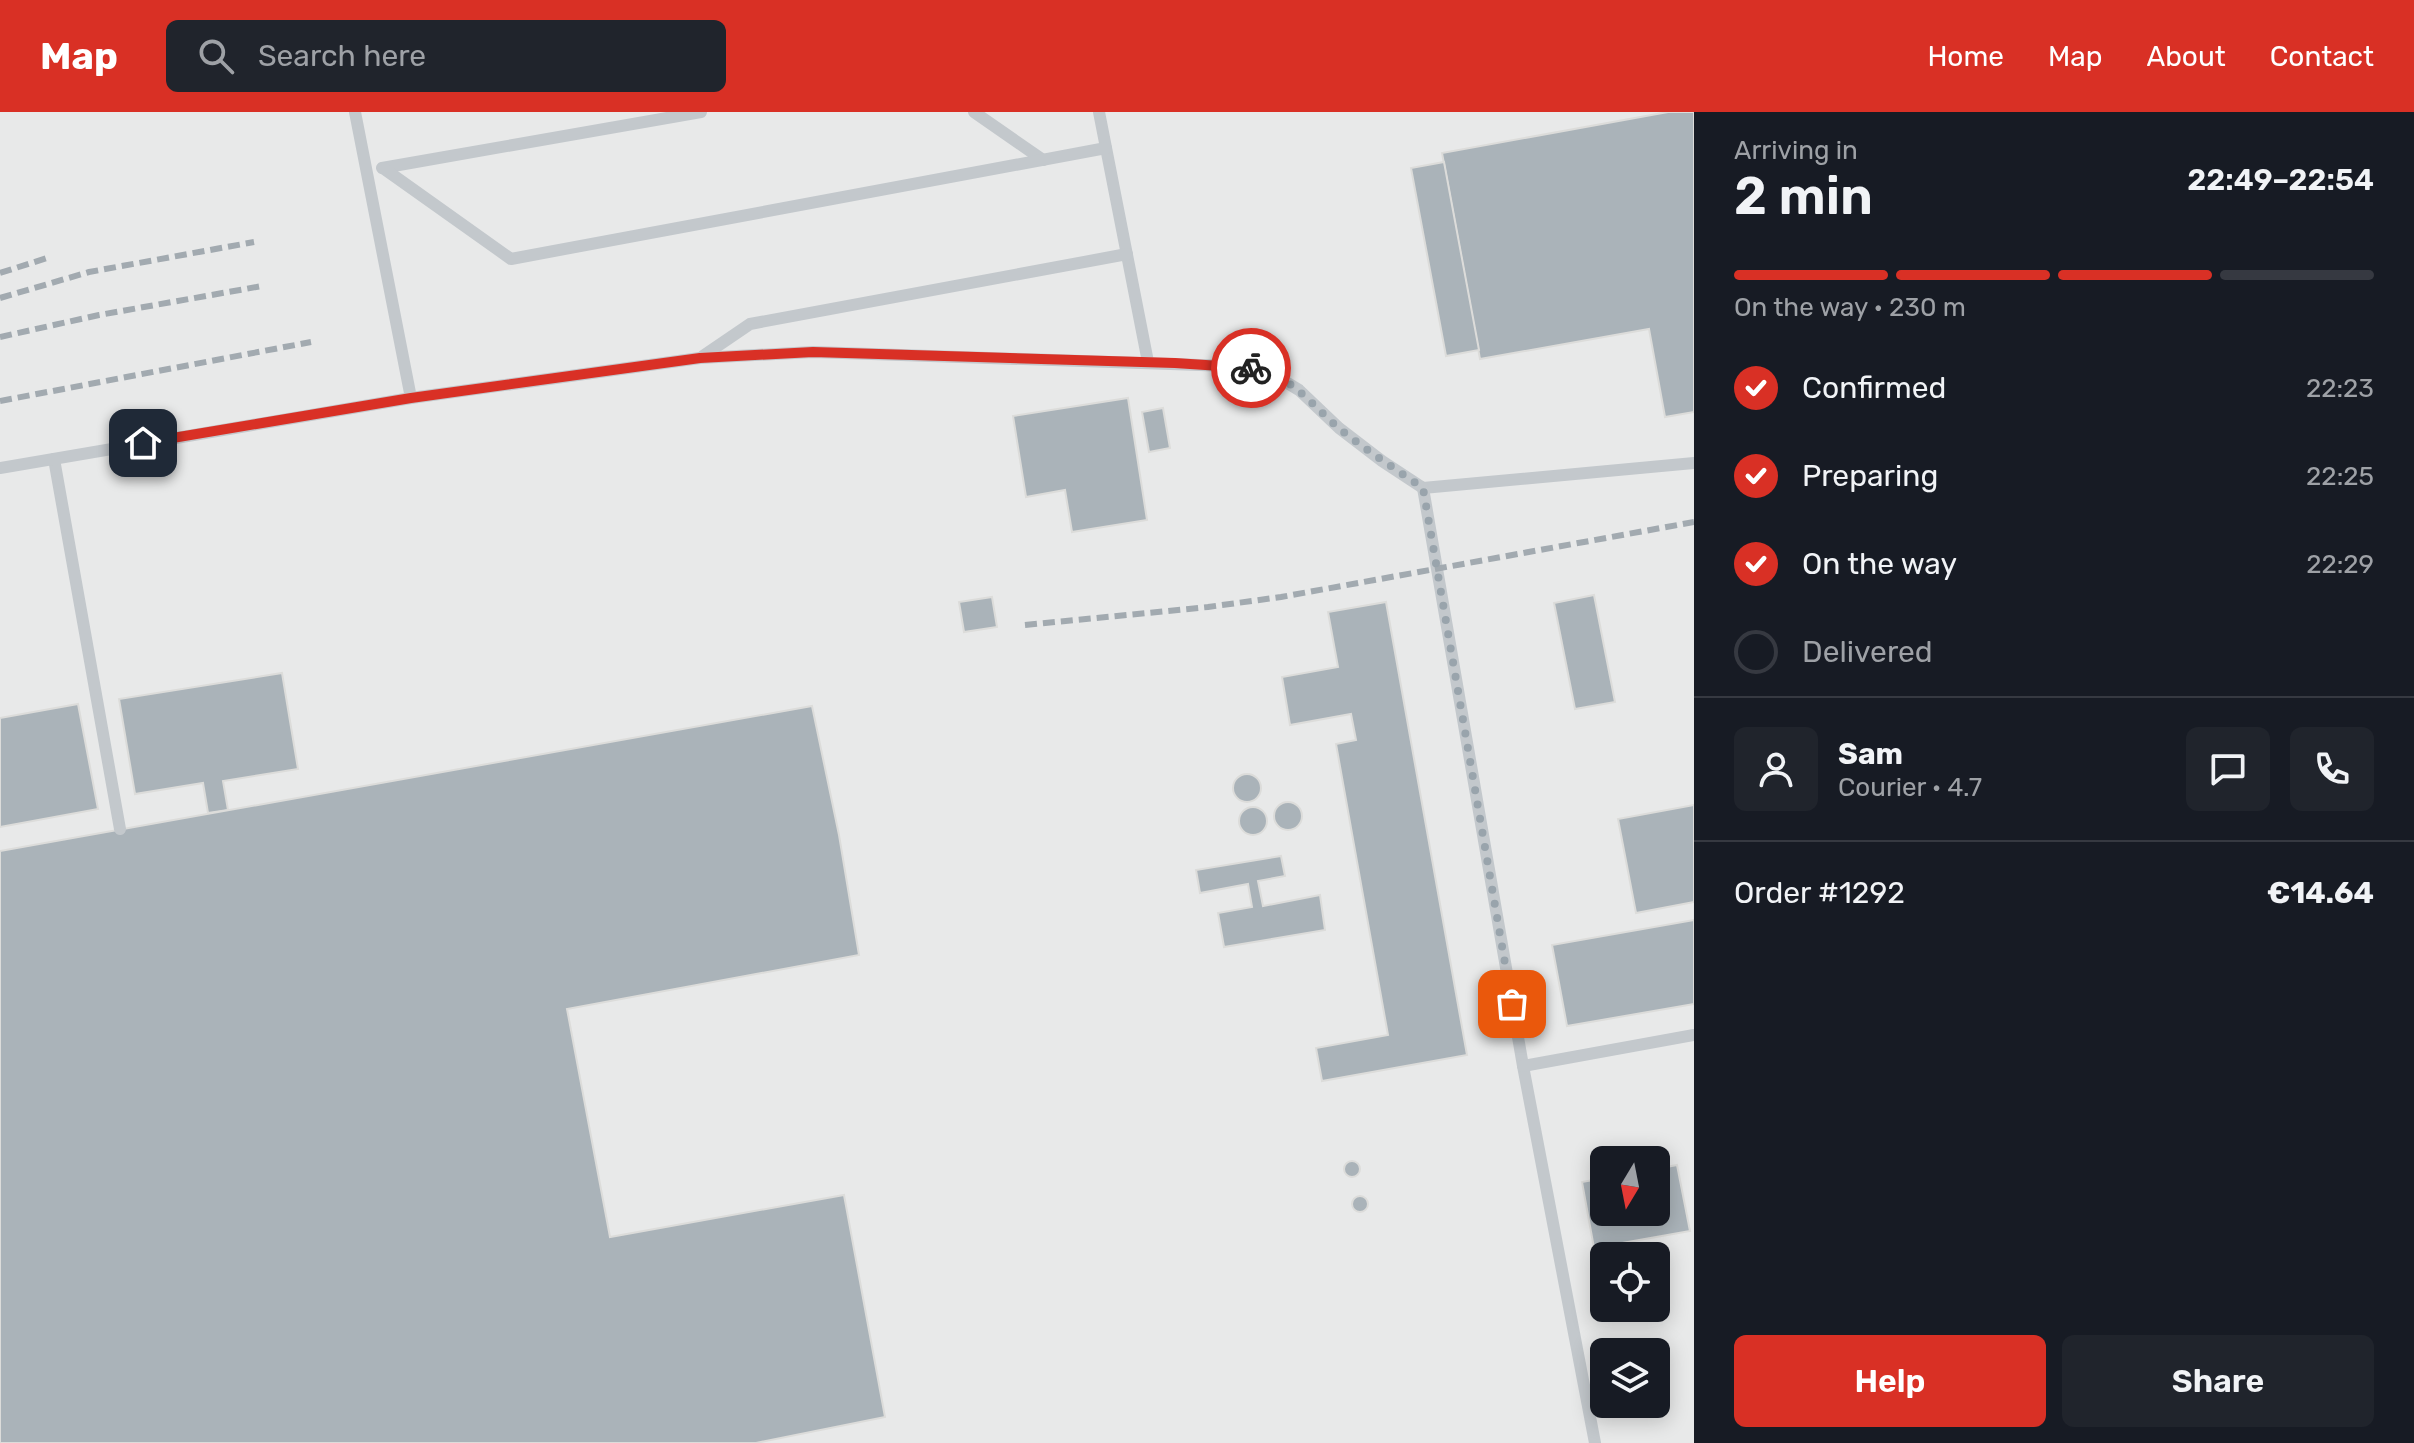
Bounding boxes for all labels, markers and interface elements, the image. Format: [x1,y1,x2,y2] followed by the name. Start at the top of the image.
[166,20,726,92] search box
[40,33,118,79] text: Map
[194,34,238,78] icon: search
[258,38,426,74] text: Search here
[1927,40,2004,73] text: Home
[2048,40,2102,73] text: Map
[2146,40,2226,73] text: About
[2270,40,2374,73] text: Contact
[1734,135,1858,166] text: Arriving in
[2187,162,2374,198] text: 22:49–22:54
[1734,165,1873,227] text: 2 min
[1734,292,1966,323] text: On the way · 230 m
[1211,328,1291,408] courier
[1229,346,1273,390] icon: bike
[1734,366,1778,410] icon: check
[1802,370,1946,406] text: Confirmed
[2306,373,2374,404] text: 22:23
[109,409,177,477] pin
[121,421,165,465] icon: home
[1734,454,1778,498] icon: check
[1802,458,1938,494] text: Preparing
[2306,461,2374,492] text: 22:25
[1734,542,1778,586] icon: check
[1802,546,1957,582] text: On the way
[2306,549,2374,580] text: 22:29
[1802,634,1933,670] text: Delivered
[1734,727,1818,811] button: person
[2186,727,2270,811] button: chat
[2290,727,2374,811] button: phone
[1838,736,1903,772] text: Sam
[1838,772,1982,803] text: Courier · 4.7
[1734,875,1905,911] text: Order #1292
[2267,875,2374,911] text: €14.64
[1478,970,1546,1038] pin
[1490,982,1534,1026] icon: bag
[1590,1146,1670,1226] north arrow
[1590,1146,1670,1418] map controls
[1590,1242,1670,1322] button: locate
[1734,1335,2046,1427] button: Help
[2062,1335,2374,1427] button: Share
[1590,1338,1670,1418] button: layers

